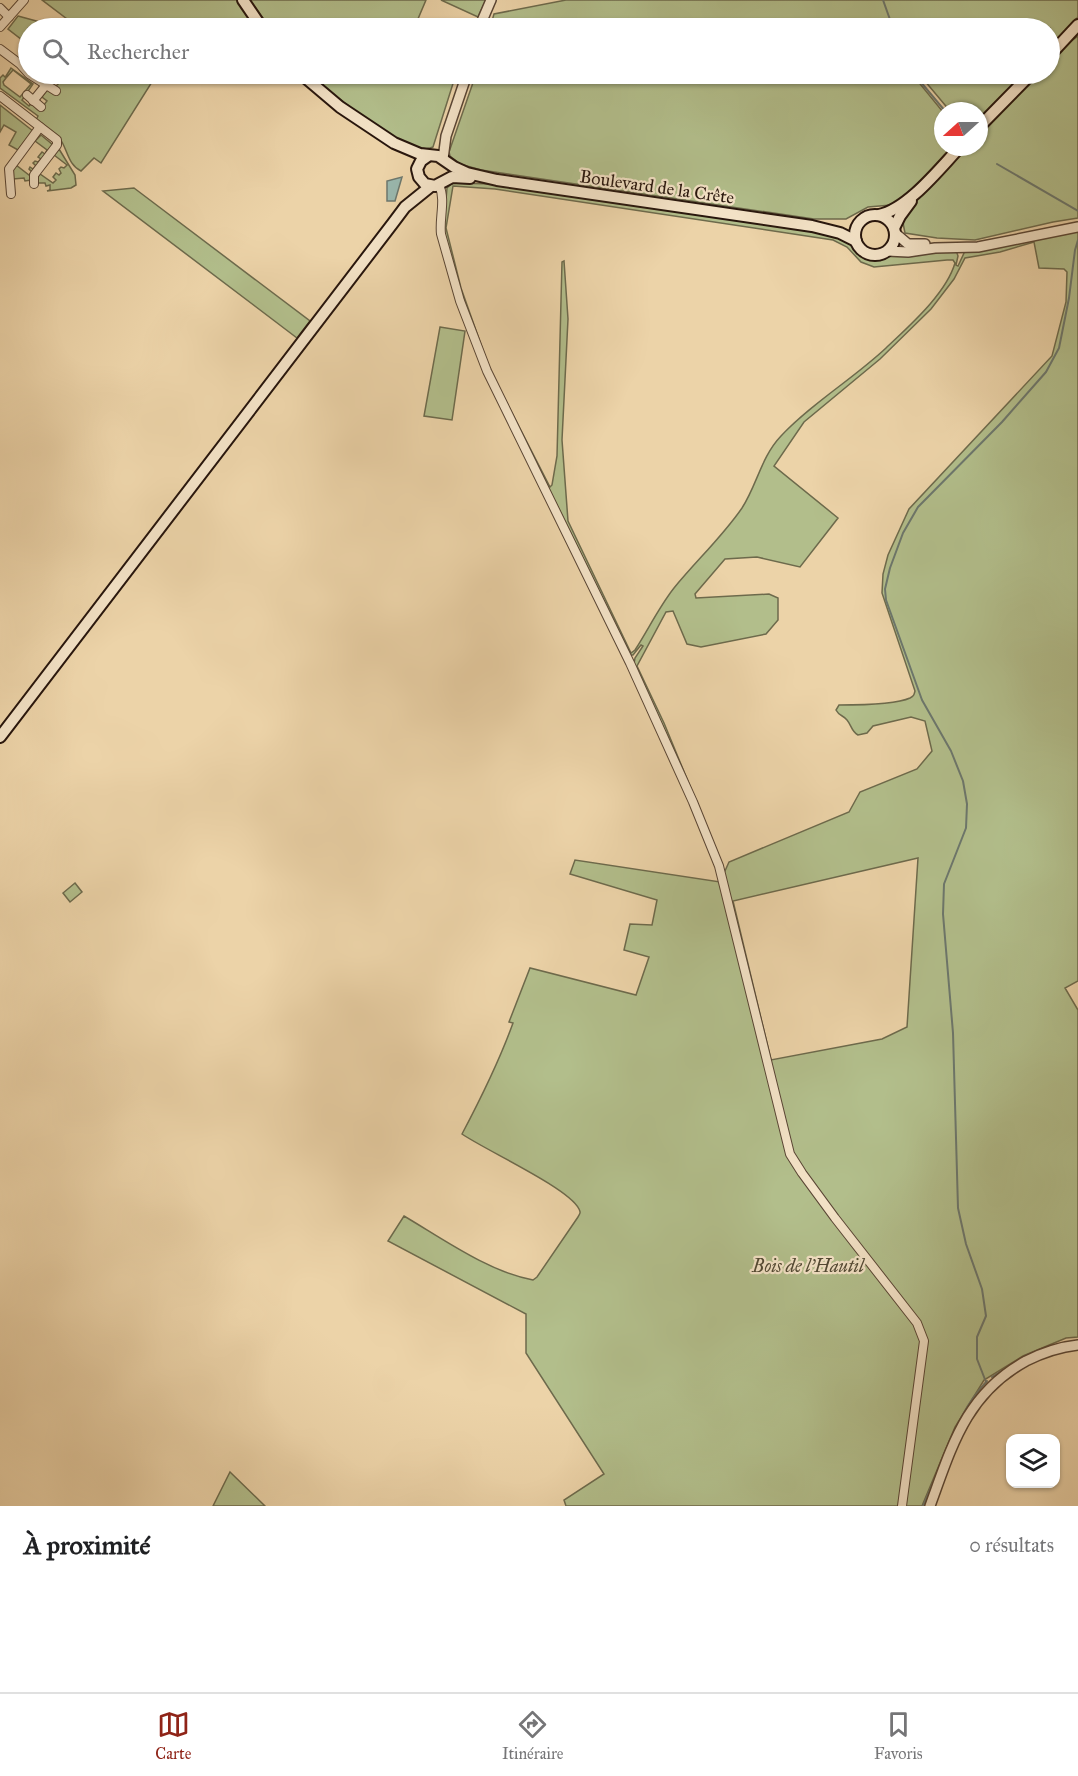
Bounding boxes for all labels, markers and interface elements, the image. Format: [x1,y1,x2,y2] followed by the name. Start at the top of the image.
[18,18,1060,84] search box
[39,35,72,68] icon: search
[87,38,189,65] text: Rechercher
[934,102,988,156] north arrow
[578,165,736,209] street label: Boulevard de la Crête
[751,1255,866,1277] park label: Bois de l'Hautil
[1006,1434,1060,1488] map controls
[1006,1434,1060,1488] button: layers
[24,1529,150,1561] text: À proximité
[969,1533,1054,1557] text: 0 résultats
[155,1708,191,1763] tab: Carte
[502,1708,563,1763] tab: Itinéraire
[874,1708,923,1763] tab: Favoris

